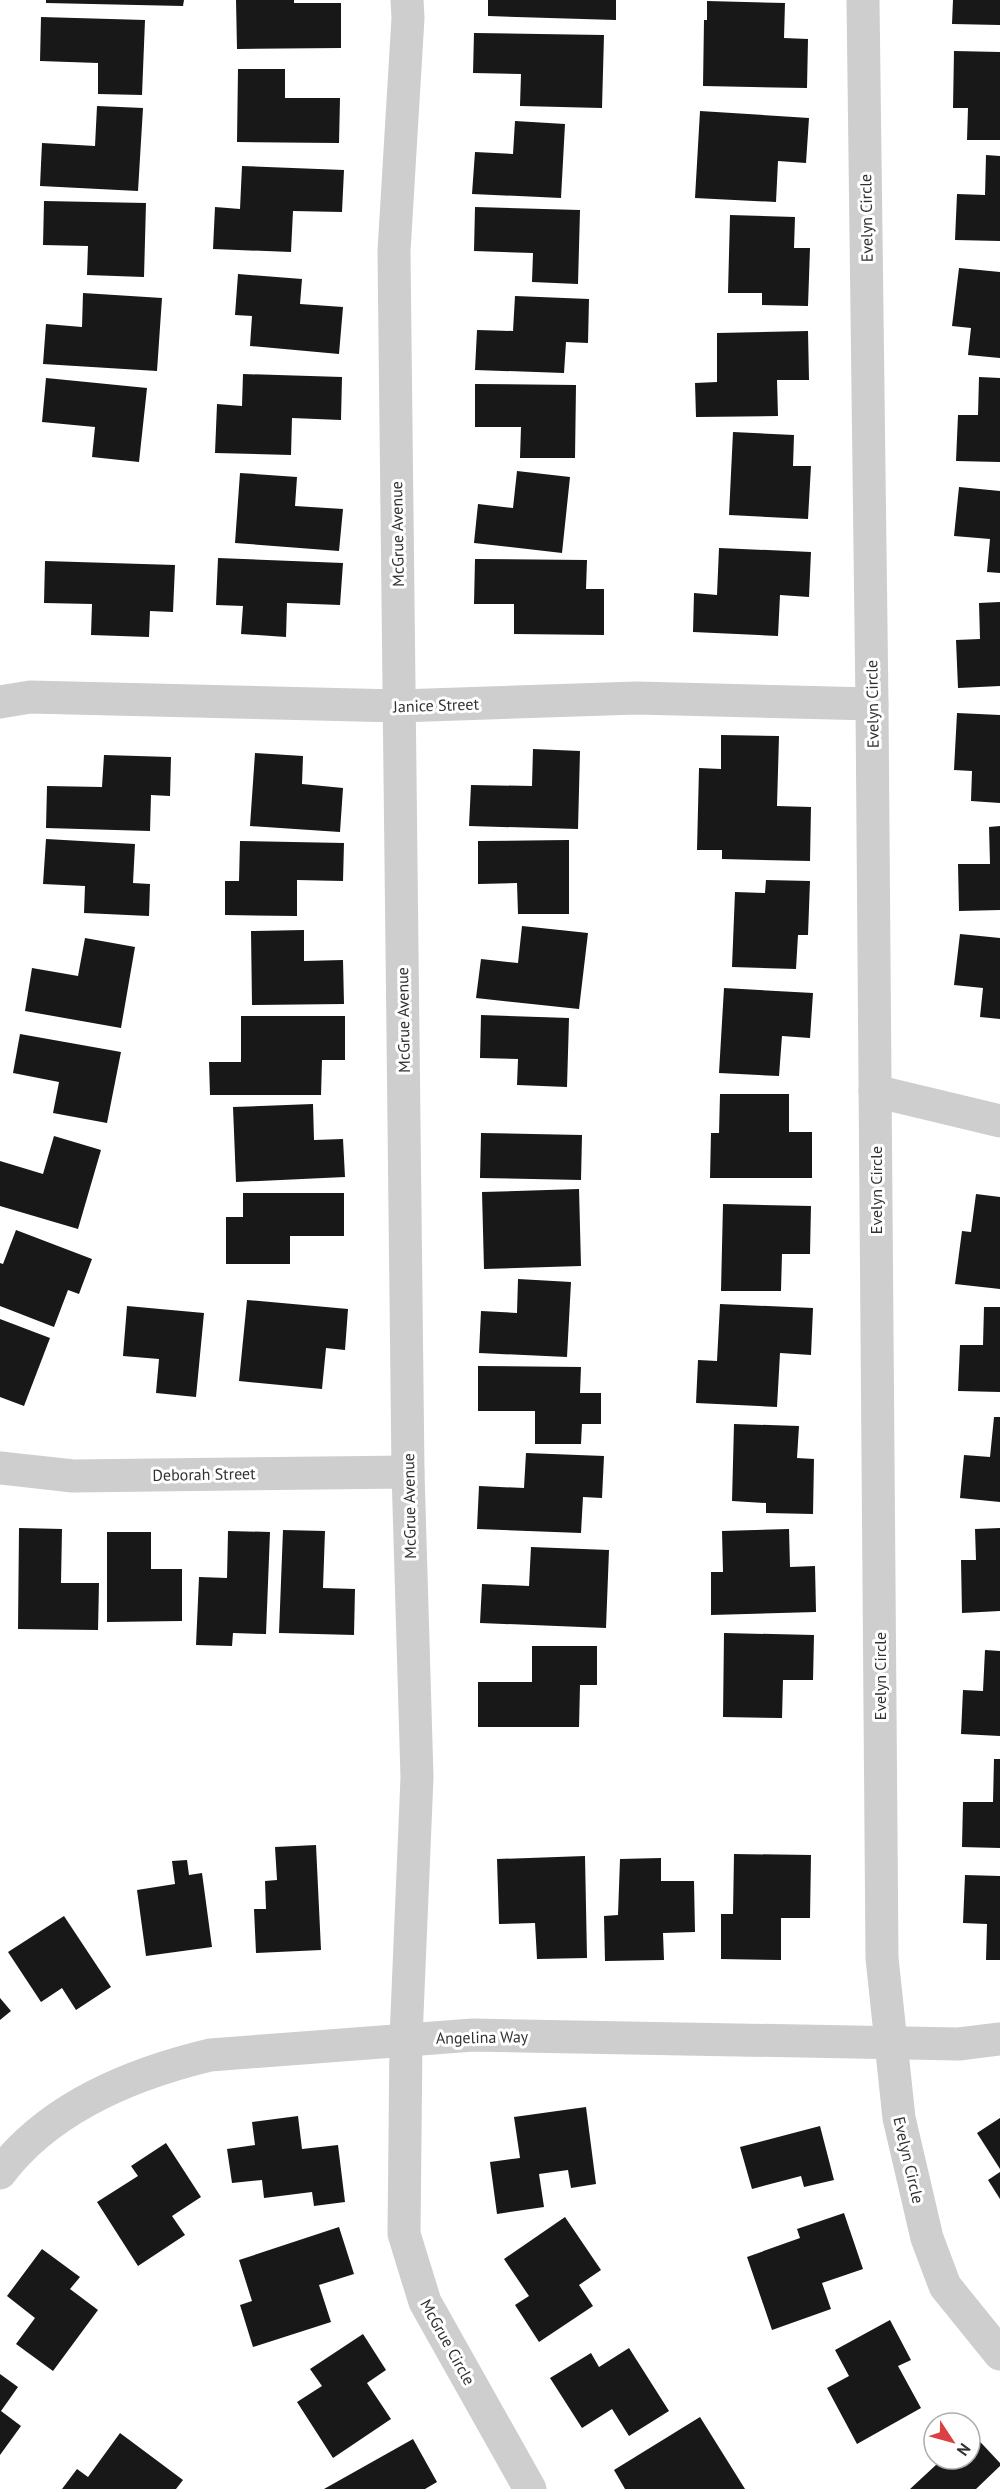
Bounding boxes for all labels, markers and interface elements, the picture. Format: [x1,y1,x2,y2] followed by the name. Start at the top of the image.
[855,174,877,262] street label: Evelyn Circle
[386,481,408,587] street label: McGrue Avenue
[861,660,883,748] street label: Evelyn Circle
[392,693,480,717] street label: Janice Street
[392,967,414,1073] street label: McGrue Avenue
[866,1146,886,1234] street label: Evelyn Circle
[398,1453,420,1559] street label: McGrue Avenue
[152,1463,256,1485] street label: Deborah Street
[870,1632,890,1720] street label: Evelyn Circle
[436,2026,529,2048] street label: Angelina Way
[889,2115,929,2205] street label: Evelyn Circle
[416,2296,480,2388] street label: McGrue Circle
[922,2411,982,2471] north arrow
[953,2440,975,2460] text: N

